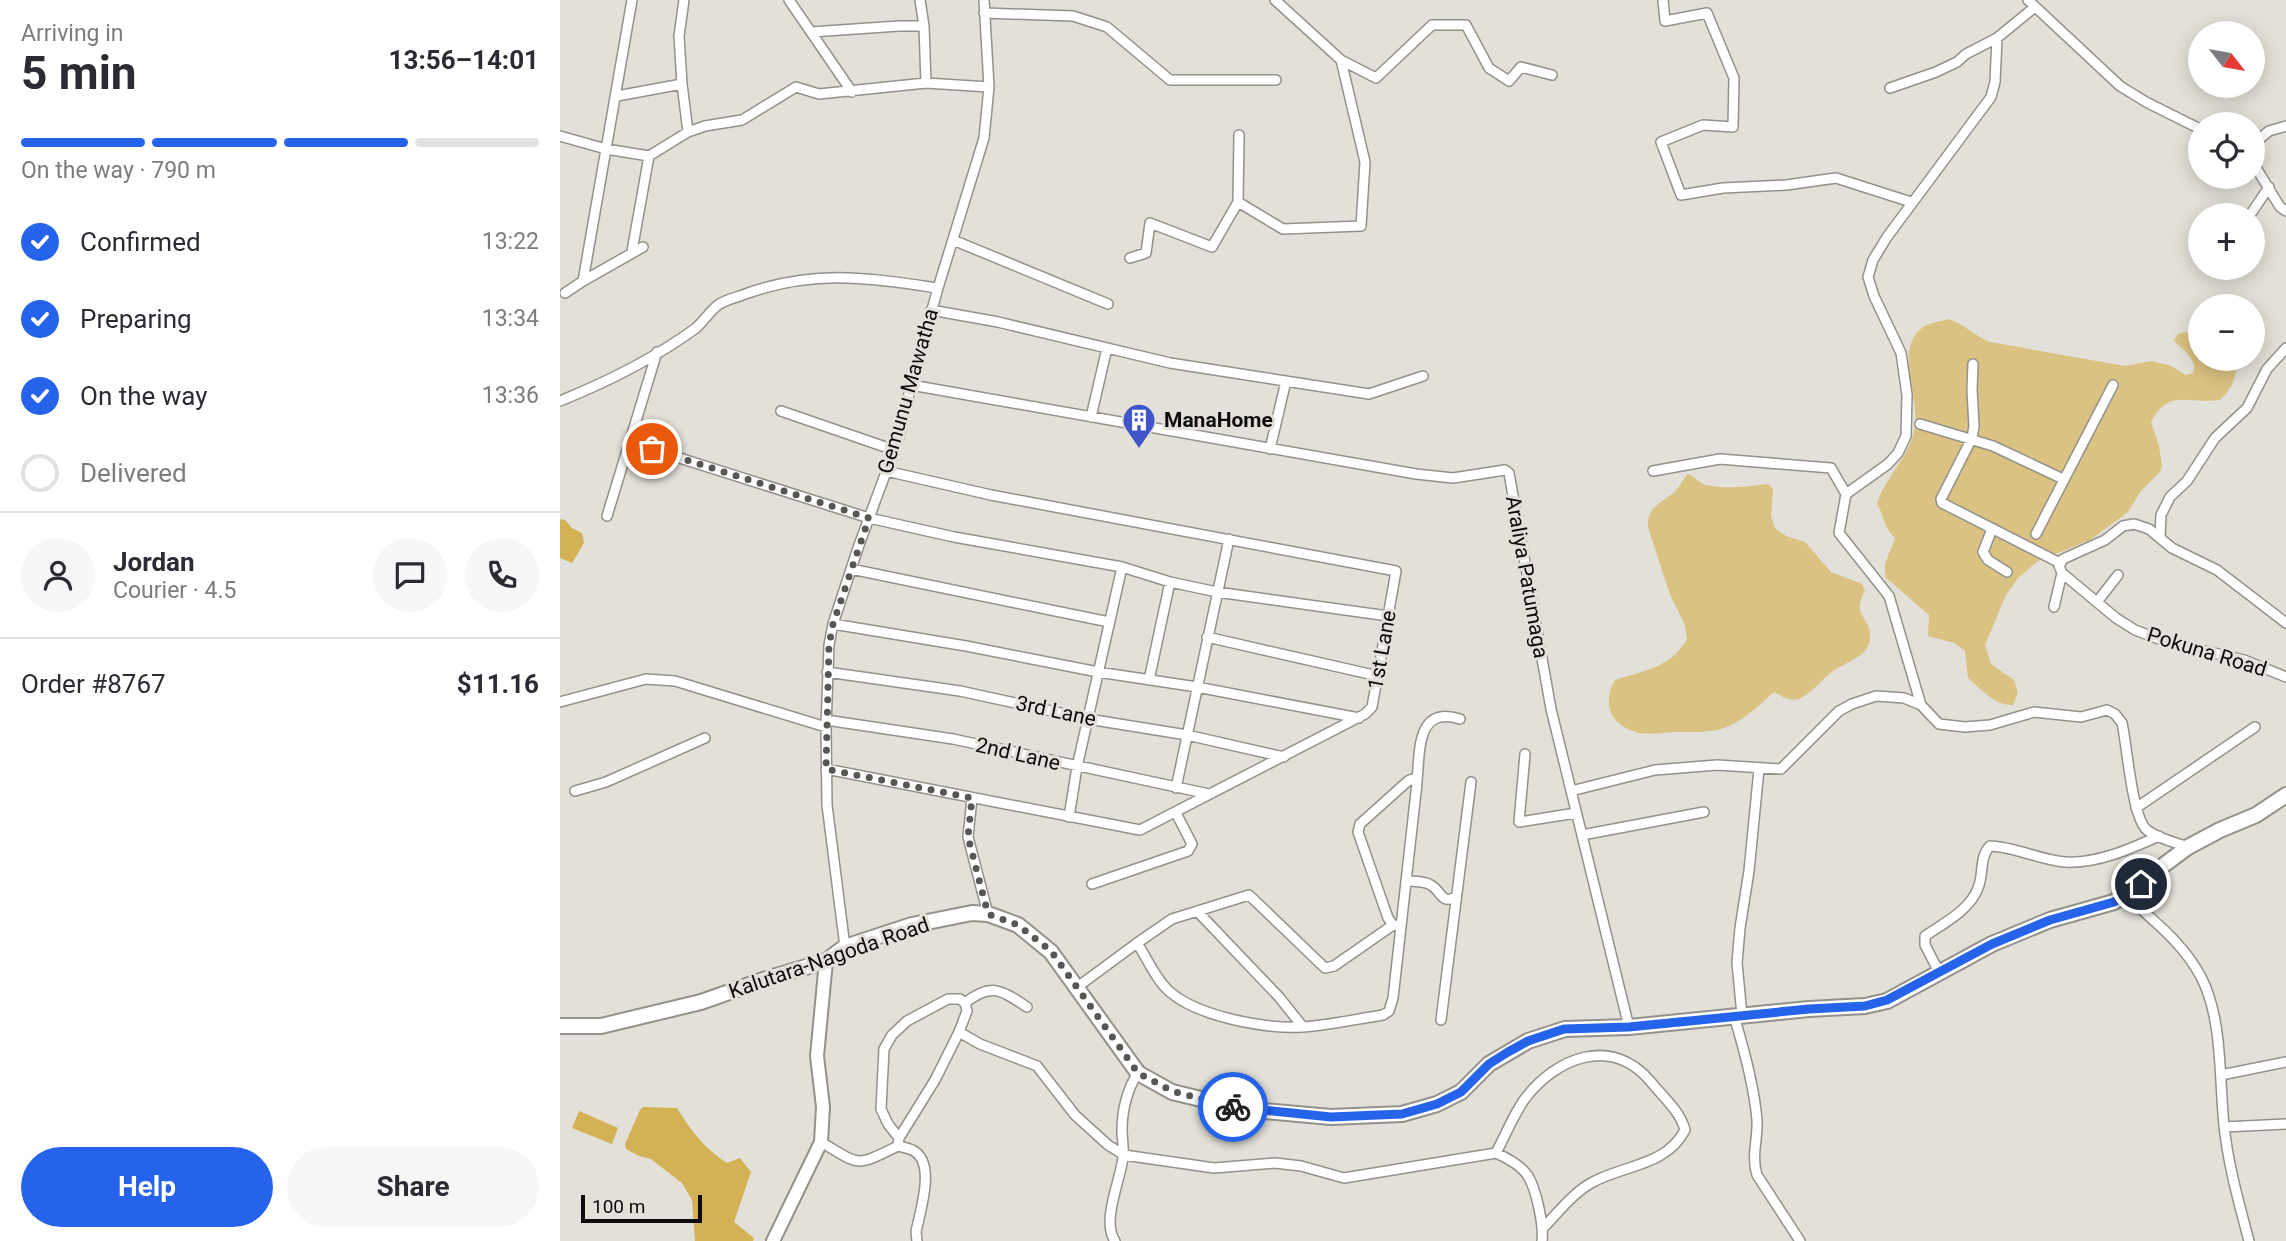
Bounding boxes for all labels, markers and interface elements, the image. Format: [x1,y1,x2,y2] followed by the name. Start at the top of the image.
[21,20,124,47] text: Arriving in
[2188,21,2264,98] north arrow
[2188,21,2265,371] map controls
[389,45,539,75] text: 13:56–14:01
[21,46,137,100] text: 5 min
[2188,112,2265,189] button: locate
[21,157,216,184] text: On the way · 790 m
[2188,203,2265,280] button: +
[21,223,59,261] icon: check
[80,227,201,257] text: Confirmed
[482,228,539,255] text: 13:22
[2188,294,2265,371] button: −
[21,300,59,338] icon: check
[80,304,192,334] text: Preparing
[482,305,539,332] text: 13:34
[873,306,943,476] street label: Gemunu Mawatha
[21,377,59,415] icon: check
[80,381,208,411] text: On the way
[482,382,539,409] text: 13:36
[1120,401,1158,450] building icon: ManaHome
[1164,408,1273,432] place label: ManaHome
[622,419,682,479] pin
[633,430,671,468] icon: bag
[80,458,187,488] text: Delivered
[1501,494,1553,660] street label: Araliya Patumaga
[21,538,95,612] button: person
[373,538,447,612] button: chat
[465,538,539,612] button: phone
[113,547,195,577] text: Jordan
[113,577,236,604] text: Courier · 4.5
[1363,608,1401,692] street label: 1st Lane
[2144,622,2270,682] street label: Pokuna Road
[21,669,166,699] text: Order #8767
[457,669,539,699] text: $11.16
[1014,691,1098,731] street label: 3rd Lane
[973,733,1063,775] street label: 2nd Lane
[2111,854,2171,914] pin
[2122,865,2160,903] icon: home
[726,912,932,1004] street label: Kalutara-Nagoda Road
[1198,1072,1268,1142] courier
[1214,1088,1252,1126] icon: bike
[21,1147,273,1227] button: Help
[287,1147,539,1227] button: Share
[581,1192,702,1224] scale bar
[592,1195,645,1218] text: 100 m

